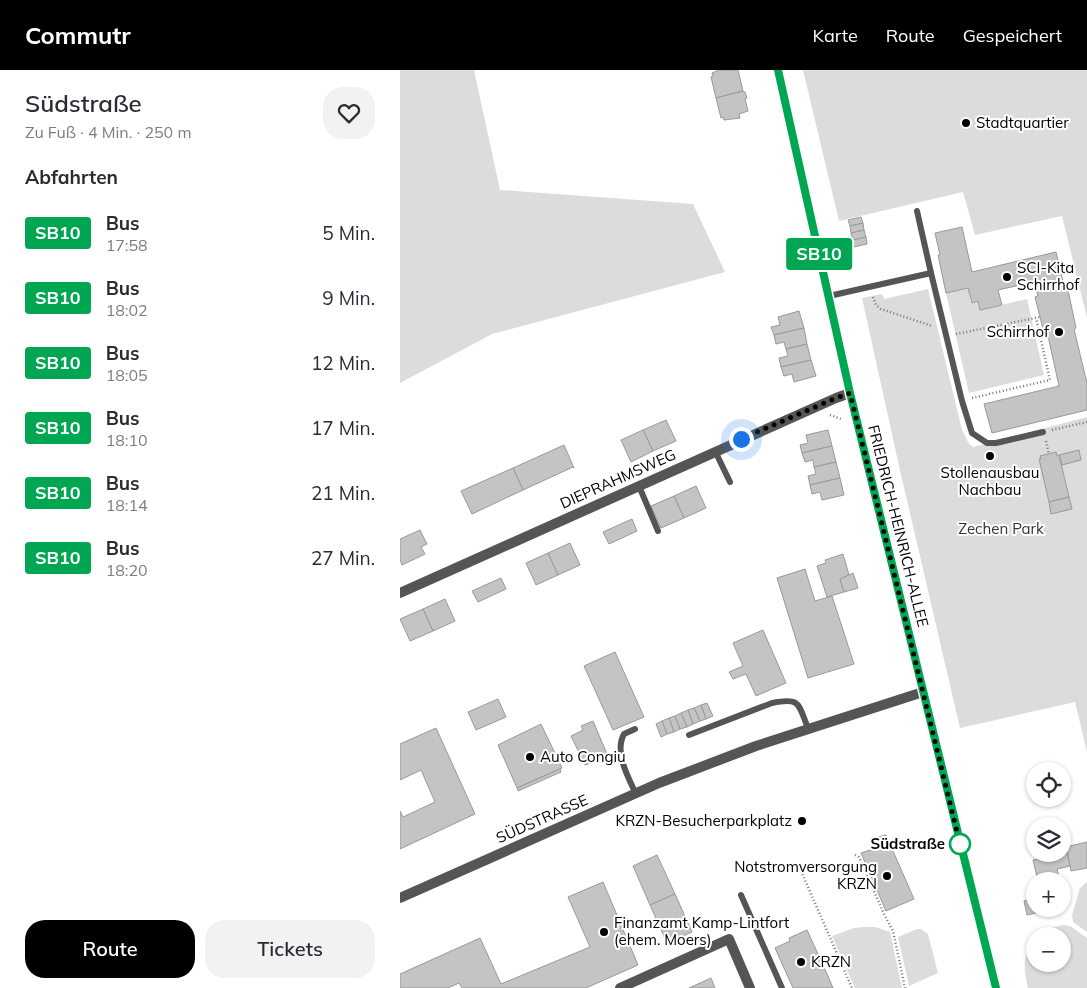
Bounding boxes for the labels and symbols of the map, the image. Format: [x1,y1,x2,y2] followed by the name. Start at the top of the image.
[976,113,1069,132] place label: Stadtquartier
[960,117,972,129] marker: Stadtquartier
[784,238,854,270] line badge: SB10
[1017,258,1080,294] place label: SCI-Kita Schirrhof
[1001,271,1013,283] marker: SCI-Kita Schirrhof
[987,322,1050,341] place label: Schirrhof
[1053,326,1065,338] marker: Schirrhof
[864,423,933,629] street label: FRIEDRICH-HEINRICH-ALLEE
[729,427,754,452] your location
[557,444,679,513] street label: DIEPRAHMSWEG
[984,450,996,462] marker: Stollenausbau Nachbau
[941,463,1039,499] place label: Stollenausbau Nachbau
[958,519,1044,538] park label: Zechen Park
[540,747,626,766] place label: Auto Congiu
[524,751,536,763] marker: Auto Congiu
[493,790,591,847] street label: SÜDSTRASSE
[615,811,792,830] place label: KRZN-Besucherparkplatz
[796,815,808,827] marker: KRZN-Besucherparkplatz
[949,833,971,855] marker: Südstraße
[871,834,945,853] place label: Südstraße
[734,857,877,893] place label: Notstromversorgung KRZN
[881,870,893,882] marker: Notstromversorgung KRZN
[614,913,789,949] place label: Finanzamt Kamp-Lintfort (ehem. Moers)
[598,926,610,938] marker: Finanzamt Kamp-Lintfort (ehem. Moers)
[811,952,851,971] place label: KRZN
[795,956,807,968] marker: KRZN

